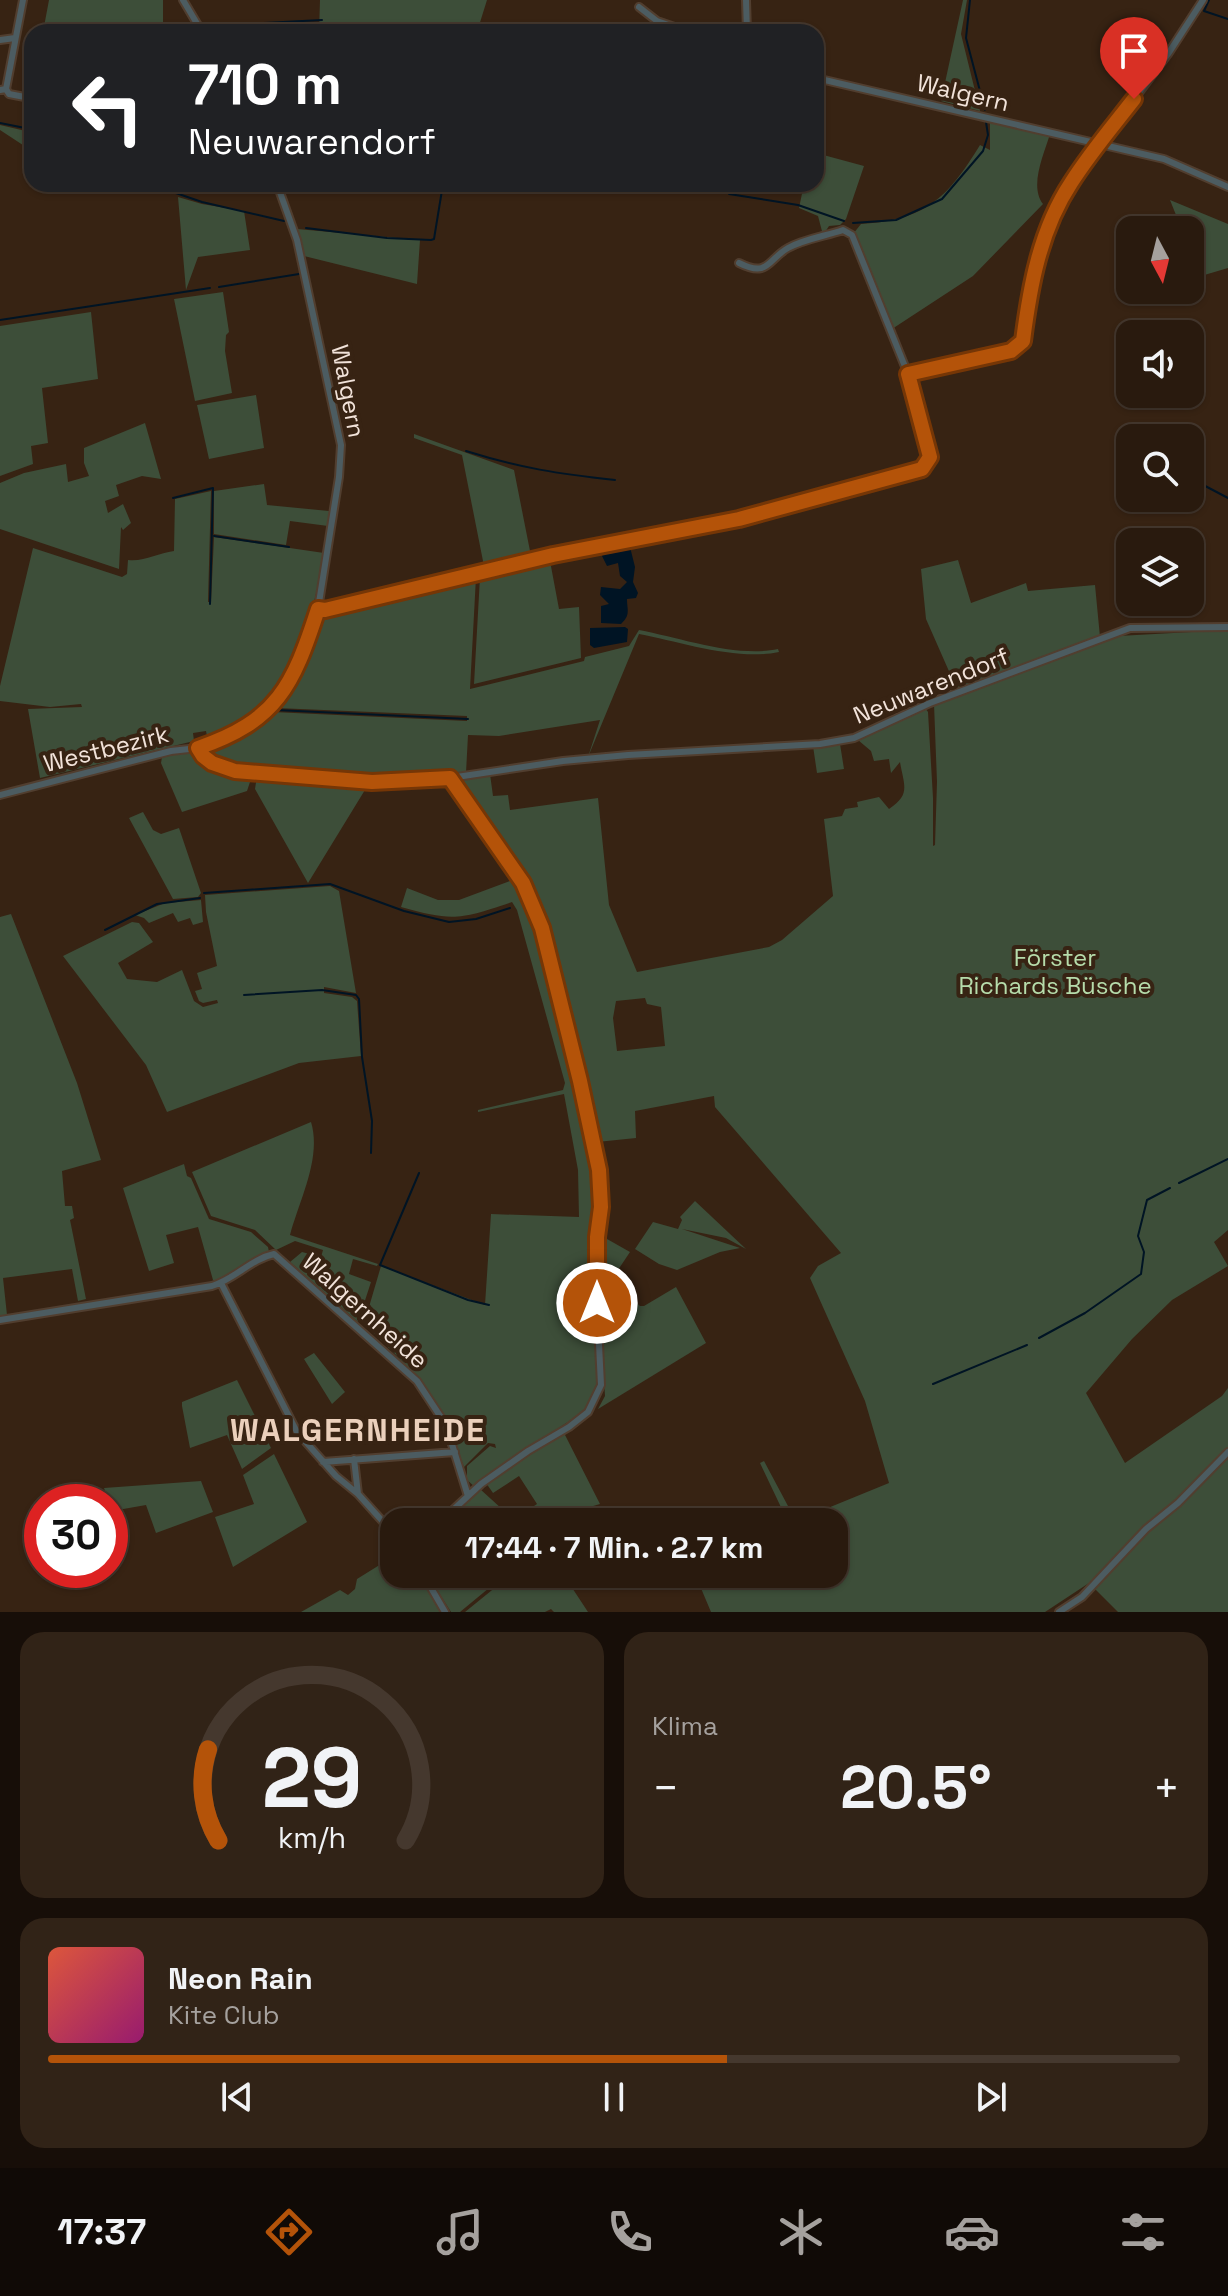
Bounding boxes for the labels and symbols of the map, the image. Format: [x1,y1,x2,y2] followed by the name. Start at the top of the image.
[1100,17,1168,99] pin
[914,67,1012,118] street label: Walgern
[1116,216,1204,304] north arrow
[324,342,373,440] street label: Walgern
[848,640,1013,731] street label: Neuwarendorf
[40,718,172,779] street label: Westbezirk
[958,942,1152,1001] park label: Förster Richards Büsche
[296,1246,435,1375] street label: Walgernheide
[555,1261,639,1345] position arrow
[230,1410,486,1450] district label: WALGERNHEIDE
[24,1484,128,1588] speed limit sign: 30

